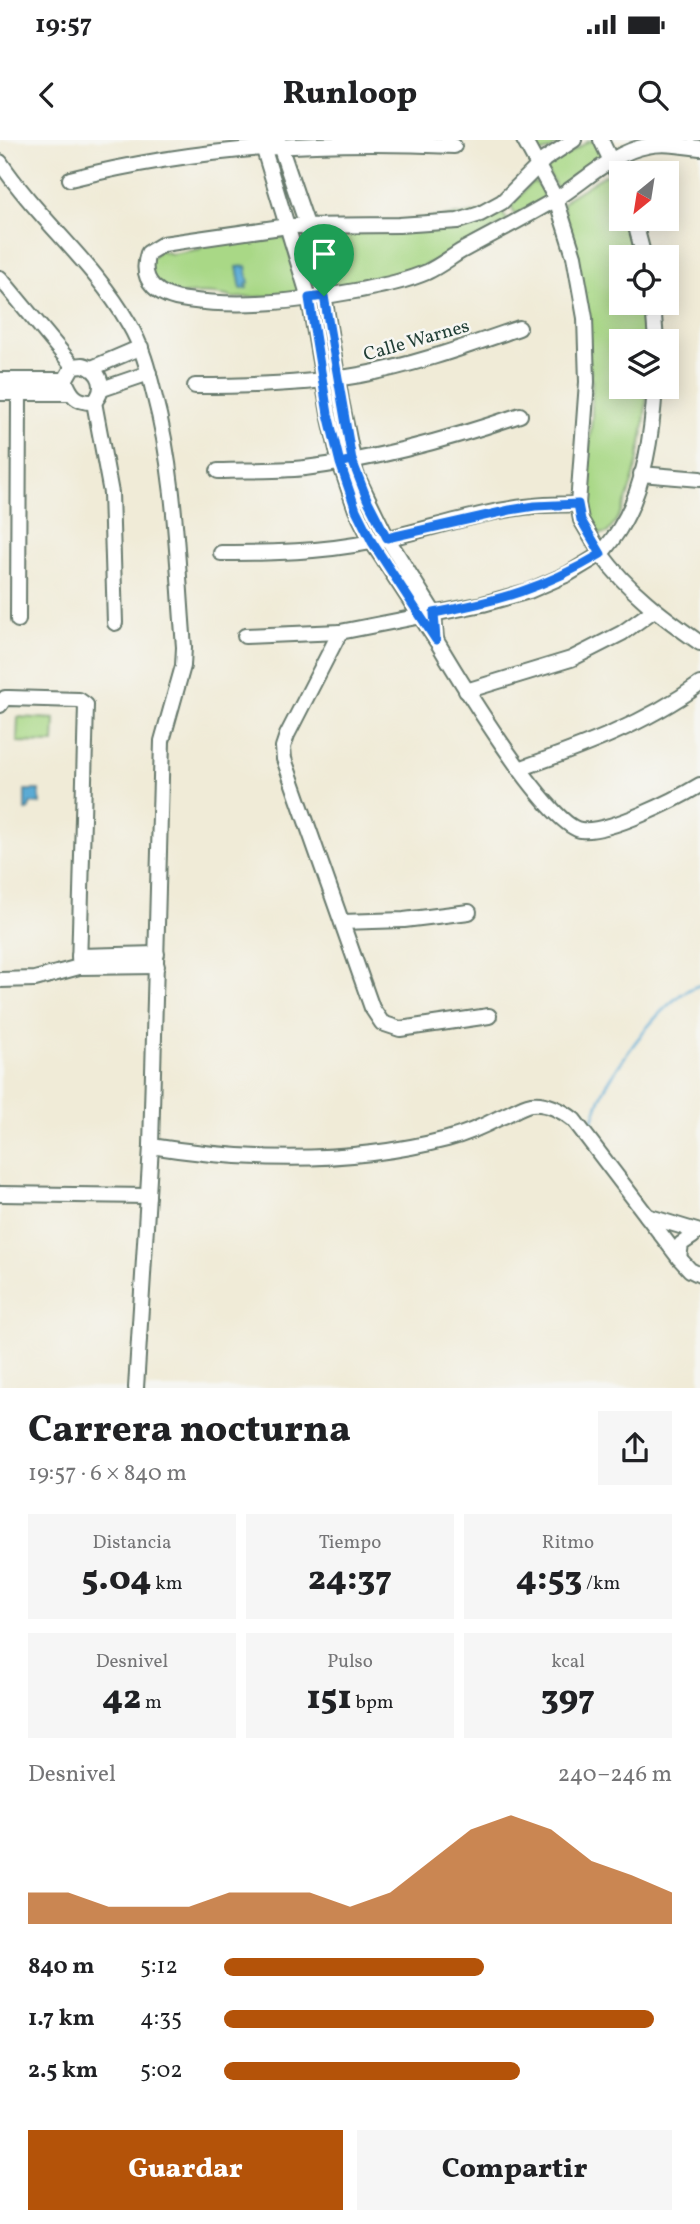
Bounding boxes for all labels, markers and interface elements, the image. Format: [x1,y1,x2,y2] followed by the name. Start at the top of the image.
[35,7,92,43] text: 19:57
[283,73,417,117] text: Runloop
[28,76,66,114] icon: back
[634,76,672,114] icon: search
[609,161,679,231] north arrow
[609,161,679,399] map controls
[294,224,354,296] pin
[305,235,343,273] icon: arrive
[609,245,679,315] button: locate
[361,313,473,368] street label: Calle Warnes
[609,329,679,399] button: layers
[28,1405,351,1458] text: Carrera nocturna
[598,1411,672,1485] button: share
[28,1458,187,1490] text: 19:57 · 6 × 840 m
[93,1530,171,1556] text: Distancia
[319,1530,381,1556] text: Tiempo
[542,1530,594,1556] text: Ritmo
[82,1556,152,1604] text: 5.04
[308,1556,392,1604] text: 24:37
[516,1556,582,1604] text: 4:53
[152,1571,182,1597] text: km
[582,1571,620,1597] text: /km
[96,1649,168,1675] text: Desnivel
[327,1649,373,1675] text: Pulso
[551,1649,585,1675] text: kcal
[102,1675,141,1723] text: 42
[306,1675,352,1723] text: 151
[541,1675,595,1723] text: 397
[141,1690,162,1716] text: m
[352,1690,394,1716] text: bpm
[28,1759,116,1791] text: Desnivel
[558,1759,672,1791] text: 240–246 m
[28,1951,94,1983] text: 840 m
[140,1951,178,1983] text: 5:12
[28,2003,95,2035] text: 1.7 km
[140,2003,182,2035] text: 4:35
[28,2055,98,2087] text: 2.5 km
[140,2055,183,2087] text: 5:02
[28,2130,343,2210] button: Guardar
[357,2130,672,2210] button: Compartir

